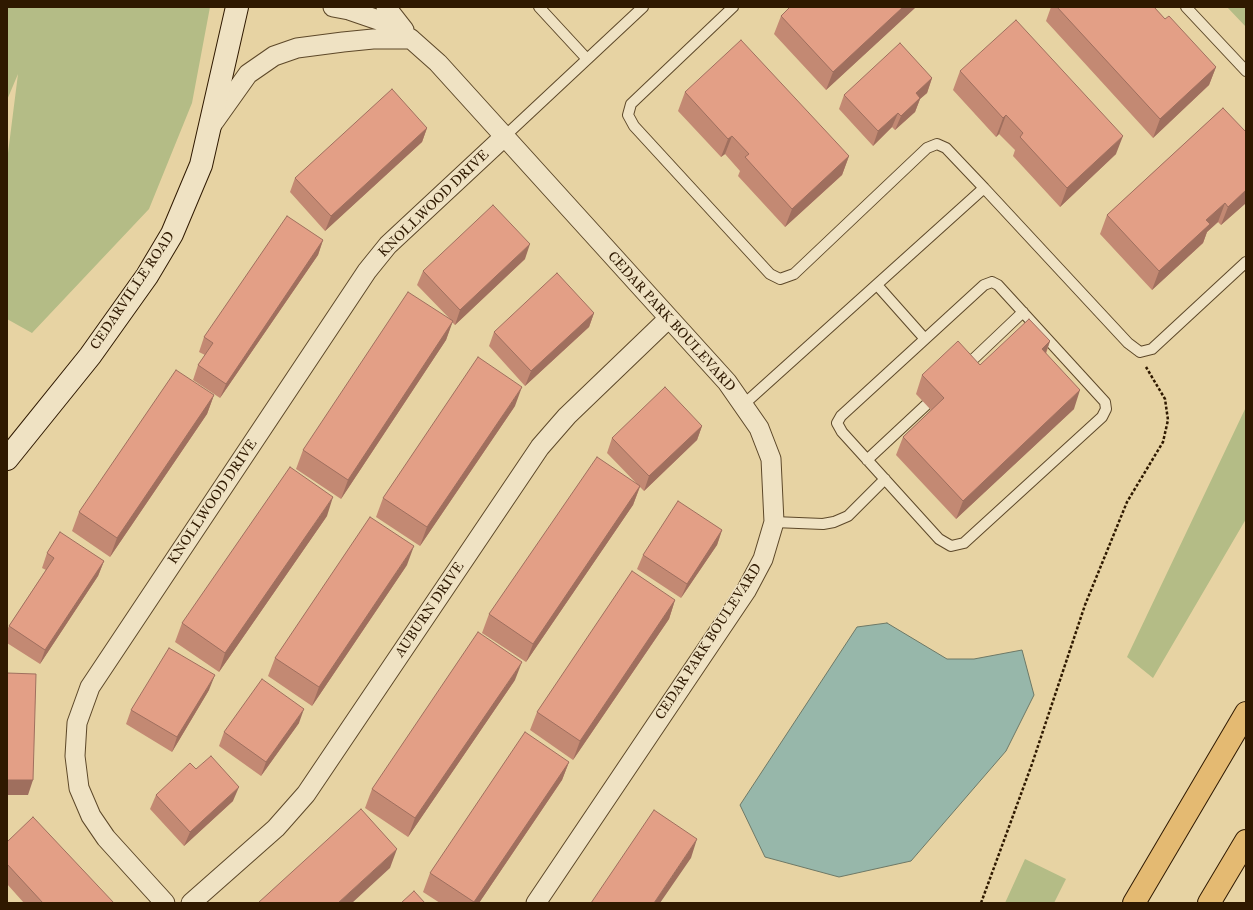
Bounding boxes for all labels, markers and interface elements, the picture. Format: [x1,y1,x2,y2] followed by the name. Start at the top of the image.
[375,147,493,261] street label: KNOLLWOOD DRIVE
[87,229,179,353] street label: CEDARVILLE ROAD
[604,248,738,396] street label: CEDAR PARK BOULEVARD
[165,436,261,568] street label: KNOLLWOOD DRIVE
[392,559,468,661] street label: AUBURN DRIVE
[652,561,766,723] street label: CEDAR PARK BOULEVARD

